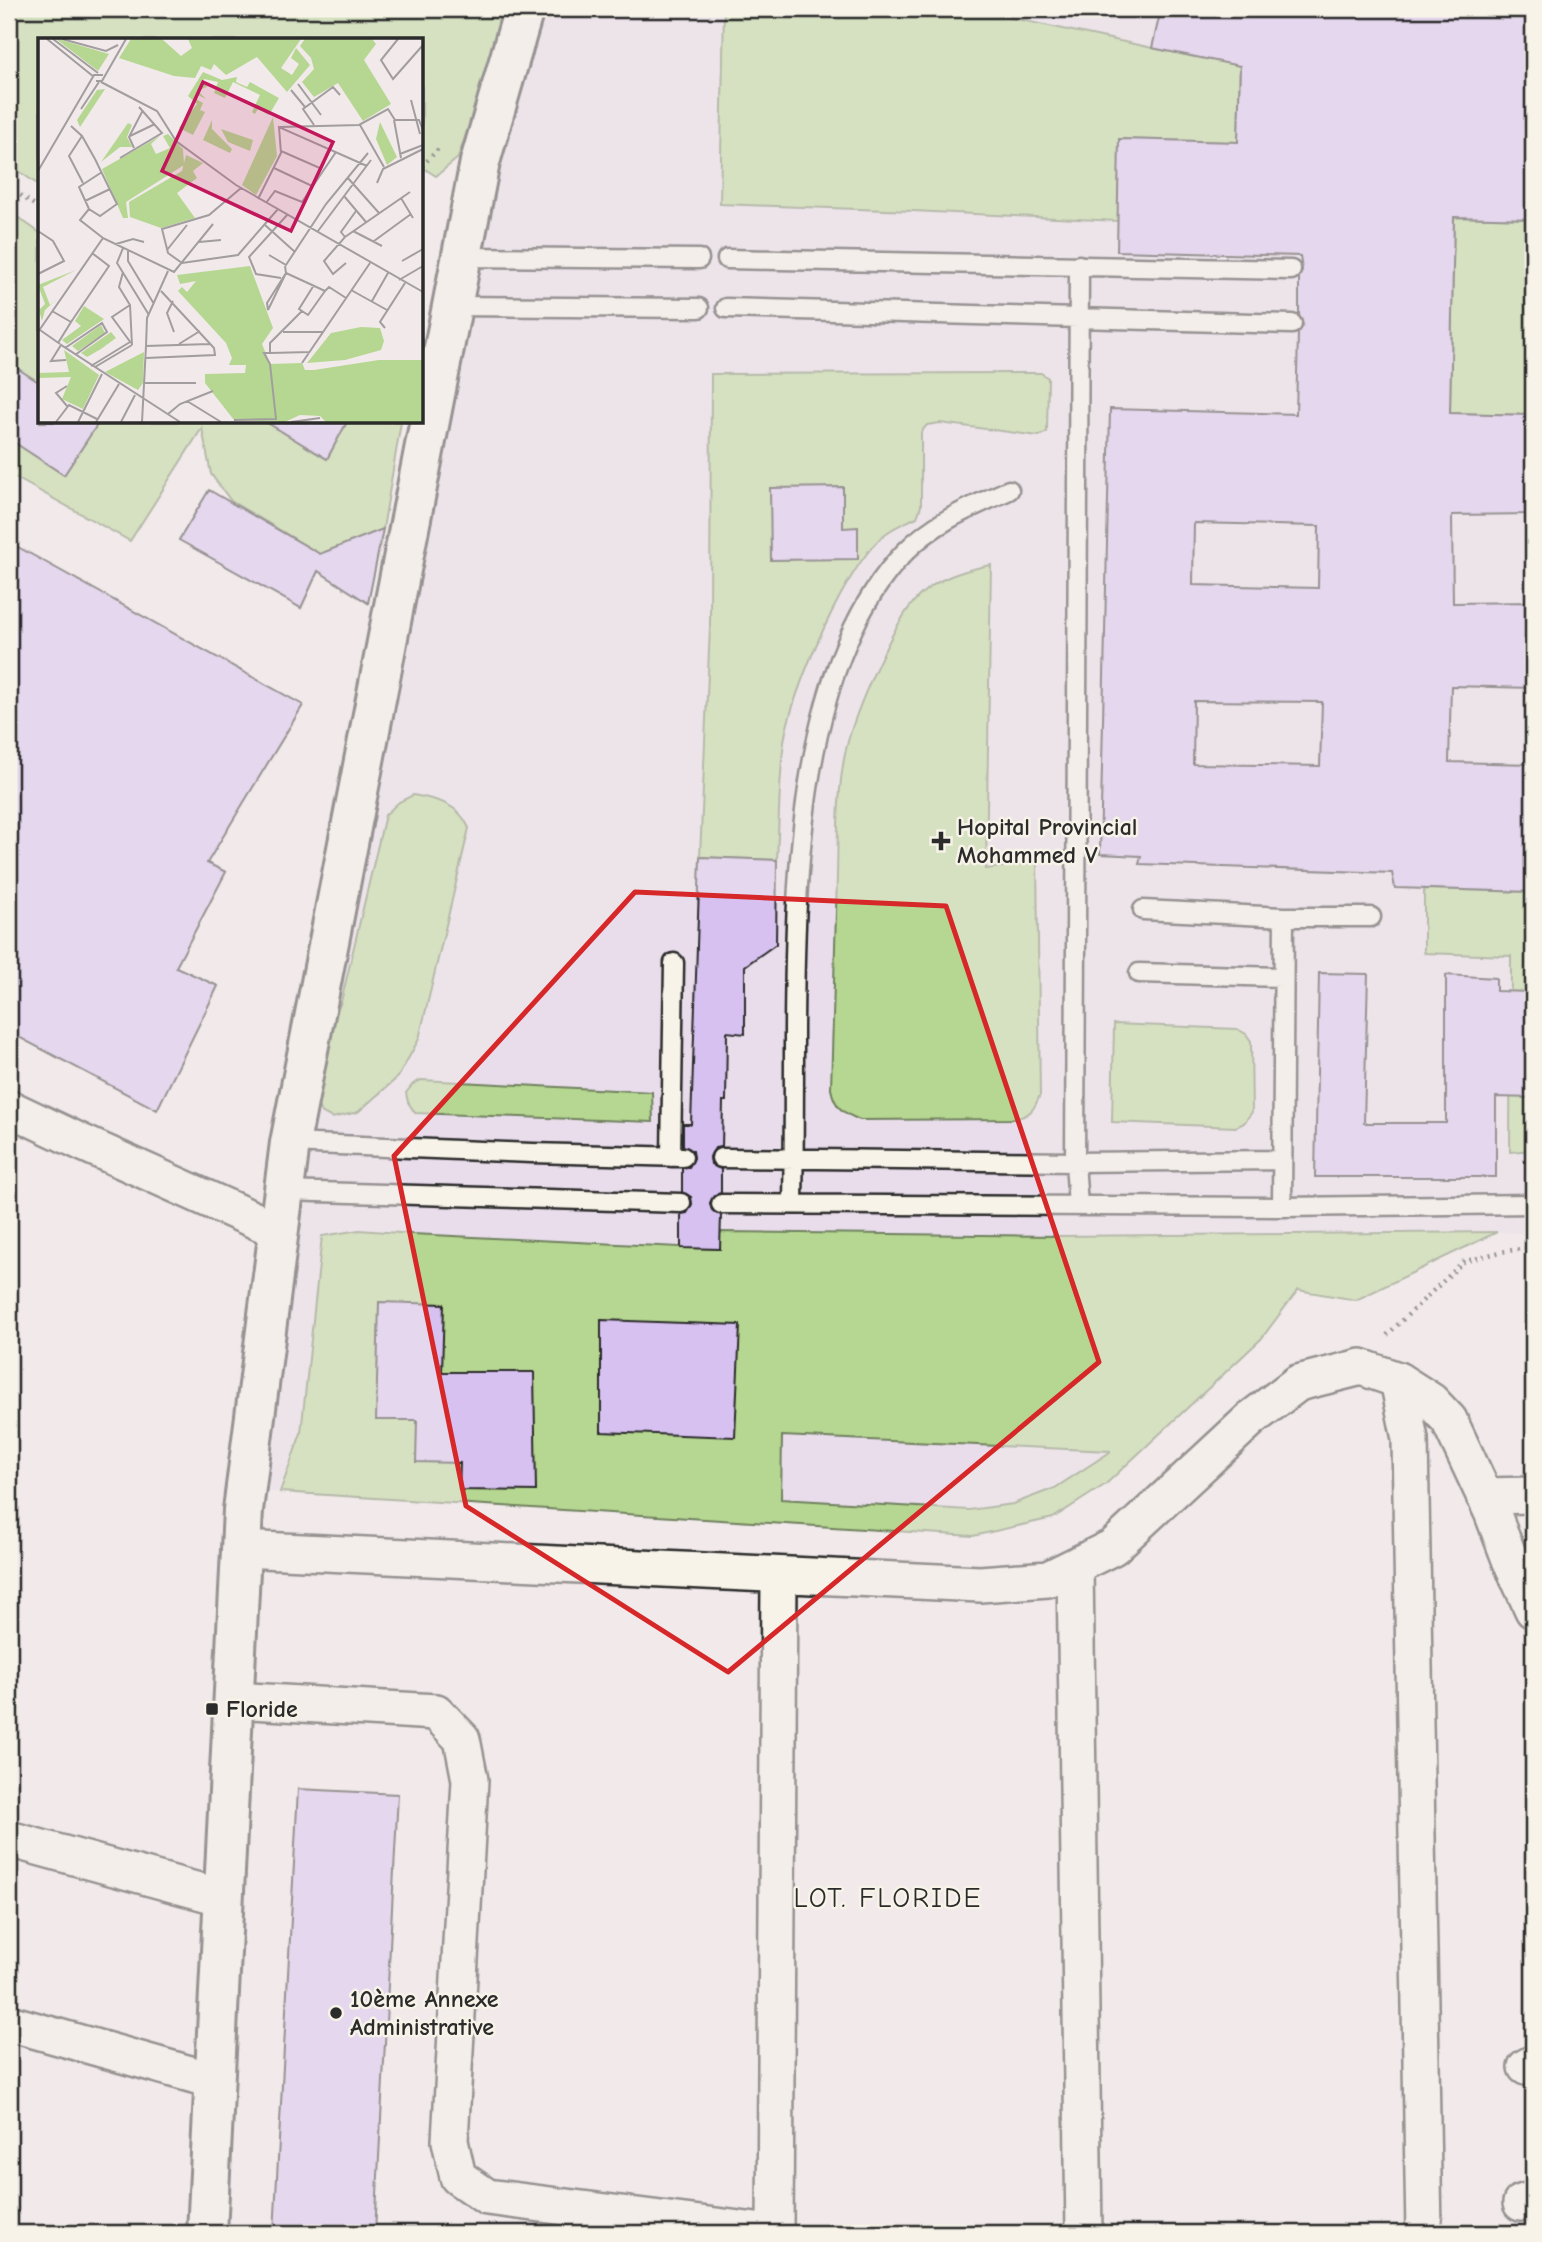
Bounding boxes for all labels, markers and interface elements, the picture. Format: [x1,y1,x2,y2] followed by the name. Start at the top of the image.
[38,38,424,424] inset map
[957,813,1138,869] place label: Hopital Provincial Mohammed V
[931,831,951,851] marker: Hopital Provincial Mohammed V
[226,1695,298,1723] place label: Floride
[204,1701,220,1717] marker: Floride
[794,1882,982,1914] district label: LOT. FLORIDE
[350,1985,499,2041] place label: 10ème Annexe Administrative
[328,2005,344,2021] marker: 10ème Annexe Administrative

